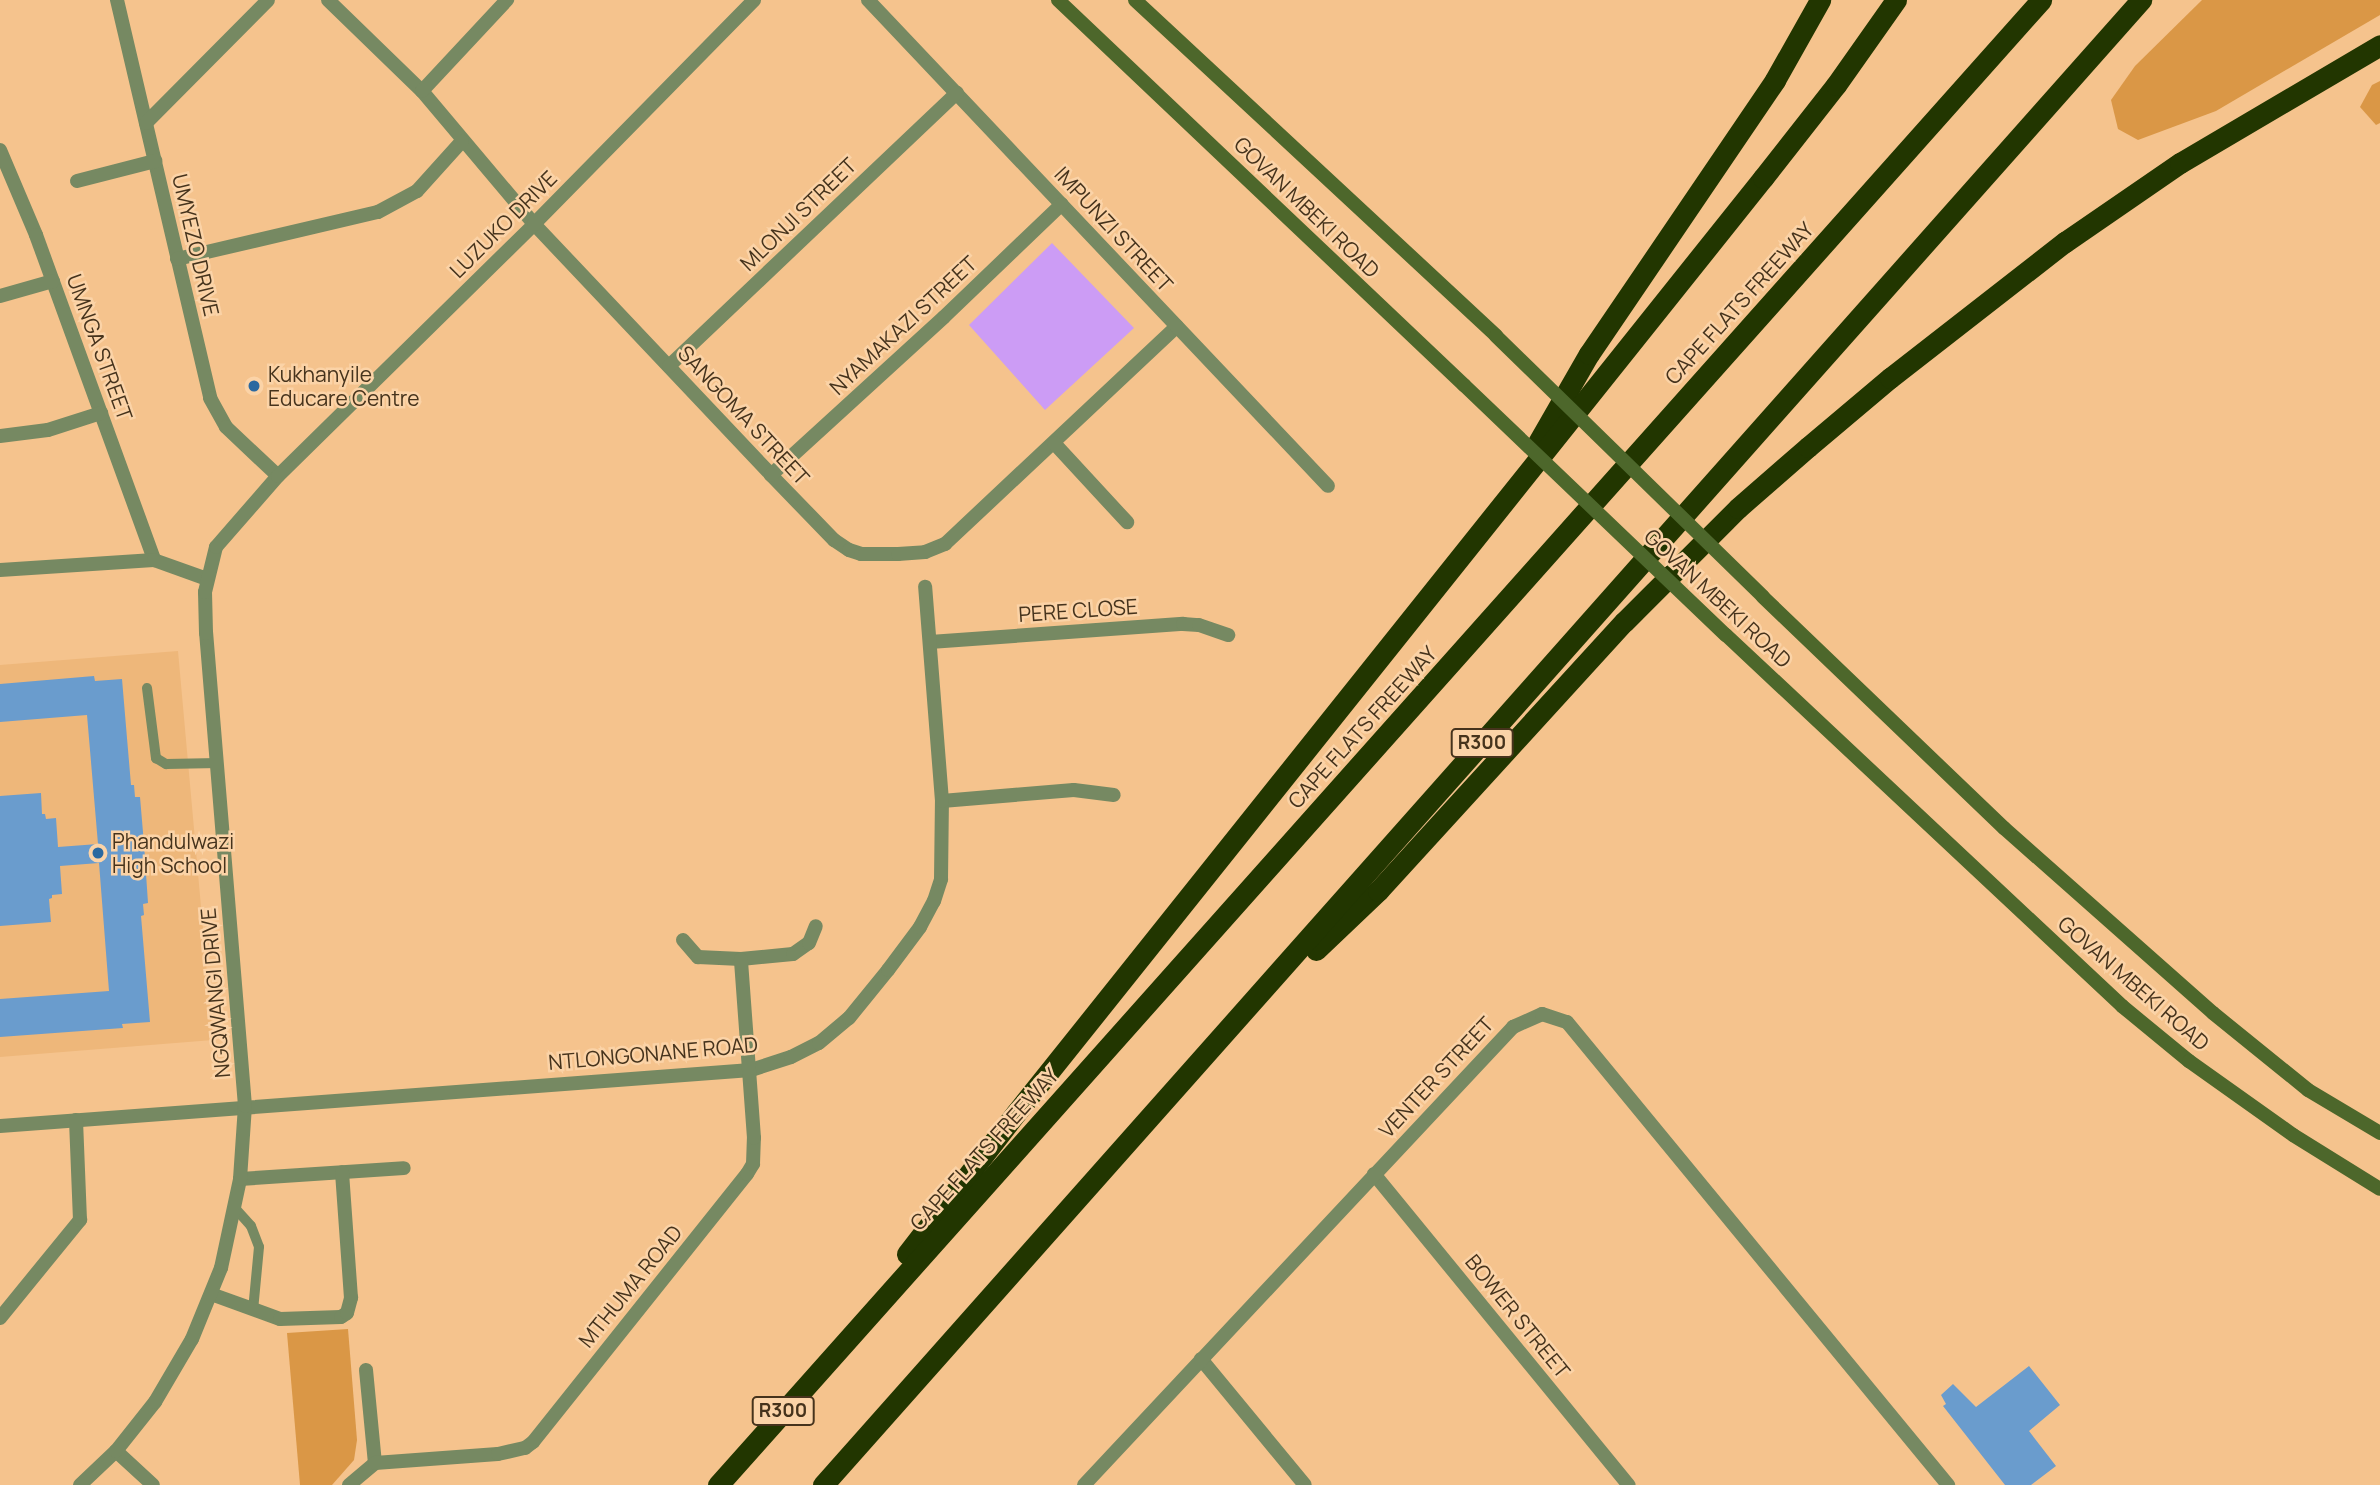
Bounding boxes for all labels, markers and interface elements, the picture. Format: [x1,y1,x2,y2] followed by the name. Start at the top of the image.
[1229,131,1385,283] street label: GOVAN MBEKI ROAD
[735,152,861,276] street label: MLONJI STREET
[1050,161,1178,297] street label: IMPUNZI STREET
[444,165,562,283] street label: LUZUKO DRIVE
[167,171,225,319] street label: UMYEZO DRIVE
[1660,217,1818,389] street label: CAPE FLATS FREEWAY
[824,250,982,400] street label: NYAMAKAZI STREET
[62,270,138,424] street label: UMNGA STREET
[673,340,815,490] street label: SANGOMA STREET
[268,361,419,411] place label: Kukhanyile Educare Centre
[246,378,262,394] marker: Kukhanyile Educare Centre
[1639,523,1797,673] street label: GOVAN MBEKI ROAD
[1018,593,1138,627] street label: PERE CLOSE
[1283,641,1441,813] street label: CAPE FLATS FREEWAY
[1450,728,1514,758] road number: R300
[112,828,234,878] place label: Phandulwazi High School
[90,845,106,861] marker: Phandulwazi High School
[195,907,235,1079] street label: NGQWANGI DRIVE
[2053,911,2215,1055] street label: GOVAN MBEKI ROAD
[1374,1011,1498,1143] street label: VENTER STREET
[547,1031,759,1075] street label: NTLONGONANE ROAD
[905,1063,1063,1235] street label: CAPE FLATS FREEWAY
[573,1220,687,1352] street label: MTHUMA ROAD
[1460,1249,1576,1383] street label: BOWER STREET
[752,1396,814,1427] road number: R300

